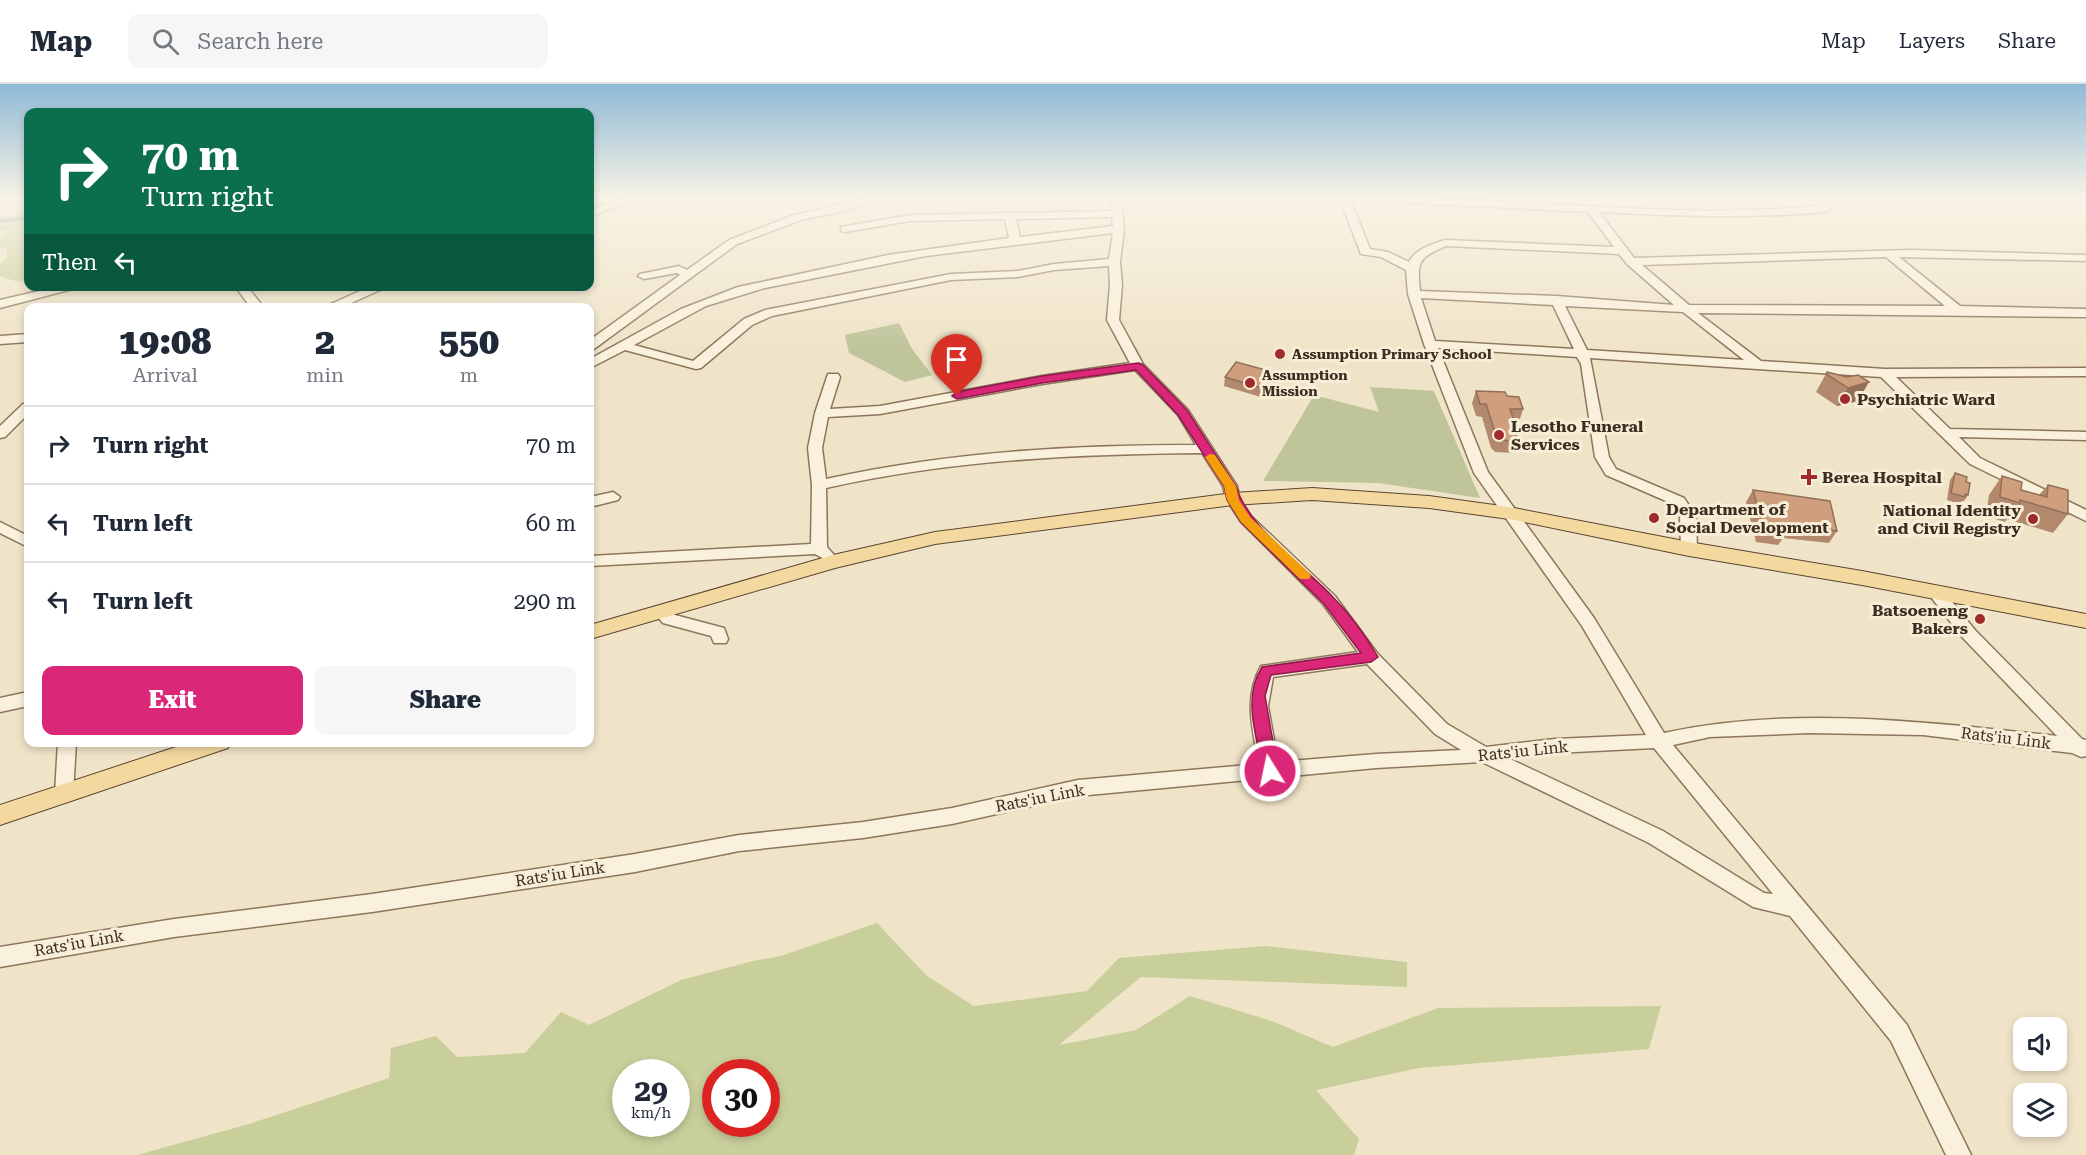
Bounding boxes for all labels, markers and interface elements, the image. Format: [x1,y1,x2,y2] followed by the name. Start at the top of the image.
[128,14,548,68] search box
[30,25,92,58] text: Map
[149,25,182,58] icon: search
[197,29,323,54] text: Search here
[1821,29,1866,53] text: Map
[1899,29,1965,53] text: Layers
[1998,29,2056,53] text: Share
[141,131,239,180] text: 70 m
[42,132,120,210] icon: right
[141,181,274,213] text: Turn right
[109,246,142,279] icon: left
[42,250,97,275] text: Then
[119,321,211,363] text: 19:08
[315,321,335,363] text: 2
[439,321,499,363] text: 550
[931,334,982,396] pin
[940,343,973,376] icon: arrive
[1292,346,1492,362] place label: Assumption Primary School
[1273,347,1287,361] marker: Assumption Primary School
[133,363,198,387] text: Arrival
[306,363,344,387] text: min
[460,363,478,387] text: m
[1262,367,1348,399] place label: Assumption Mission
[1243,376,1257,390] marker: Assumption Mission
[1857,390,1995,409] place label: Psychiatric Ward
[1838,392,1852,406] marker: Psychiatric Ward
[1511,417,1644,454] place label: Lesotho Funeral Services
[1492,428,1506,442] marker: Lesotho Funeral Services
[42,429,75,462] icon: right
[93,433,208,458] text: Turn right
[526,433,576,458] text: 70 m
[1800,468,1818,486] marker: Berea Hospital
[1822,468,1943,487] place label: Berea Hospital
[1666,500,1829,537] place label: Department of Social Development
[1878,501,2021,538] place label: National Identity and Civil Registry
[42,507,75,540] icon: left
[93,511,193,536] text: Turn left
[526,511,576,536] text: 60 m
[1647,511,1661,525] marker: Department of Social Development
[2026,512,2040,526] marker: National Identity and Civil Registry
[42,585,75,618] icon: left
[93,589,193,614] text: Turn left
[513,589,576,614] text: 290 m
[1872,601,1968,638] place label: Batsoeneng Bakers
[1973,612,1987,626] marker: Batsoeneng Bakers
[42,666,303,735] button: Exit
[315,666,576,735] button: Share
[1960,723,2052,753] street label: Rats'iu Link
[1477,737,1569,765] street label: Rats'iu Link
[1238,739,1302,803] position arrow
[994,780,1086,816] street label: Rats'iu Link
[514,858,606,890] street label: Rats'iu Link
[33,926,125,960] street label: Rats'iu Link
[2013,1017,2067,1137] map controls
[2013,1017,2067,1071] button: sound
[702,1059,780,1137] speed limit sign: 30
[634,1073,668,1108] text: 29
[2013,1083,2067,1137] button: layers
[631,1104,671,1122] text: km/h

